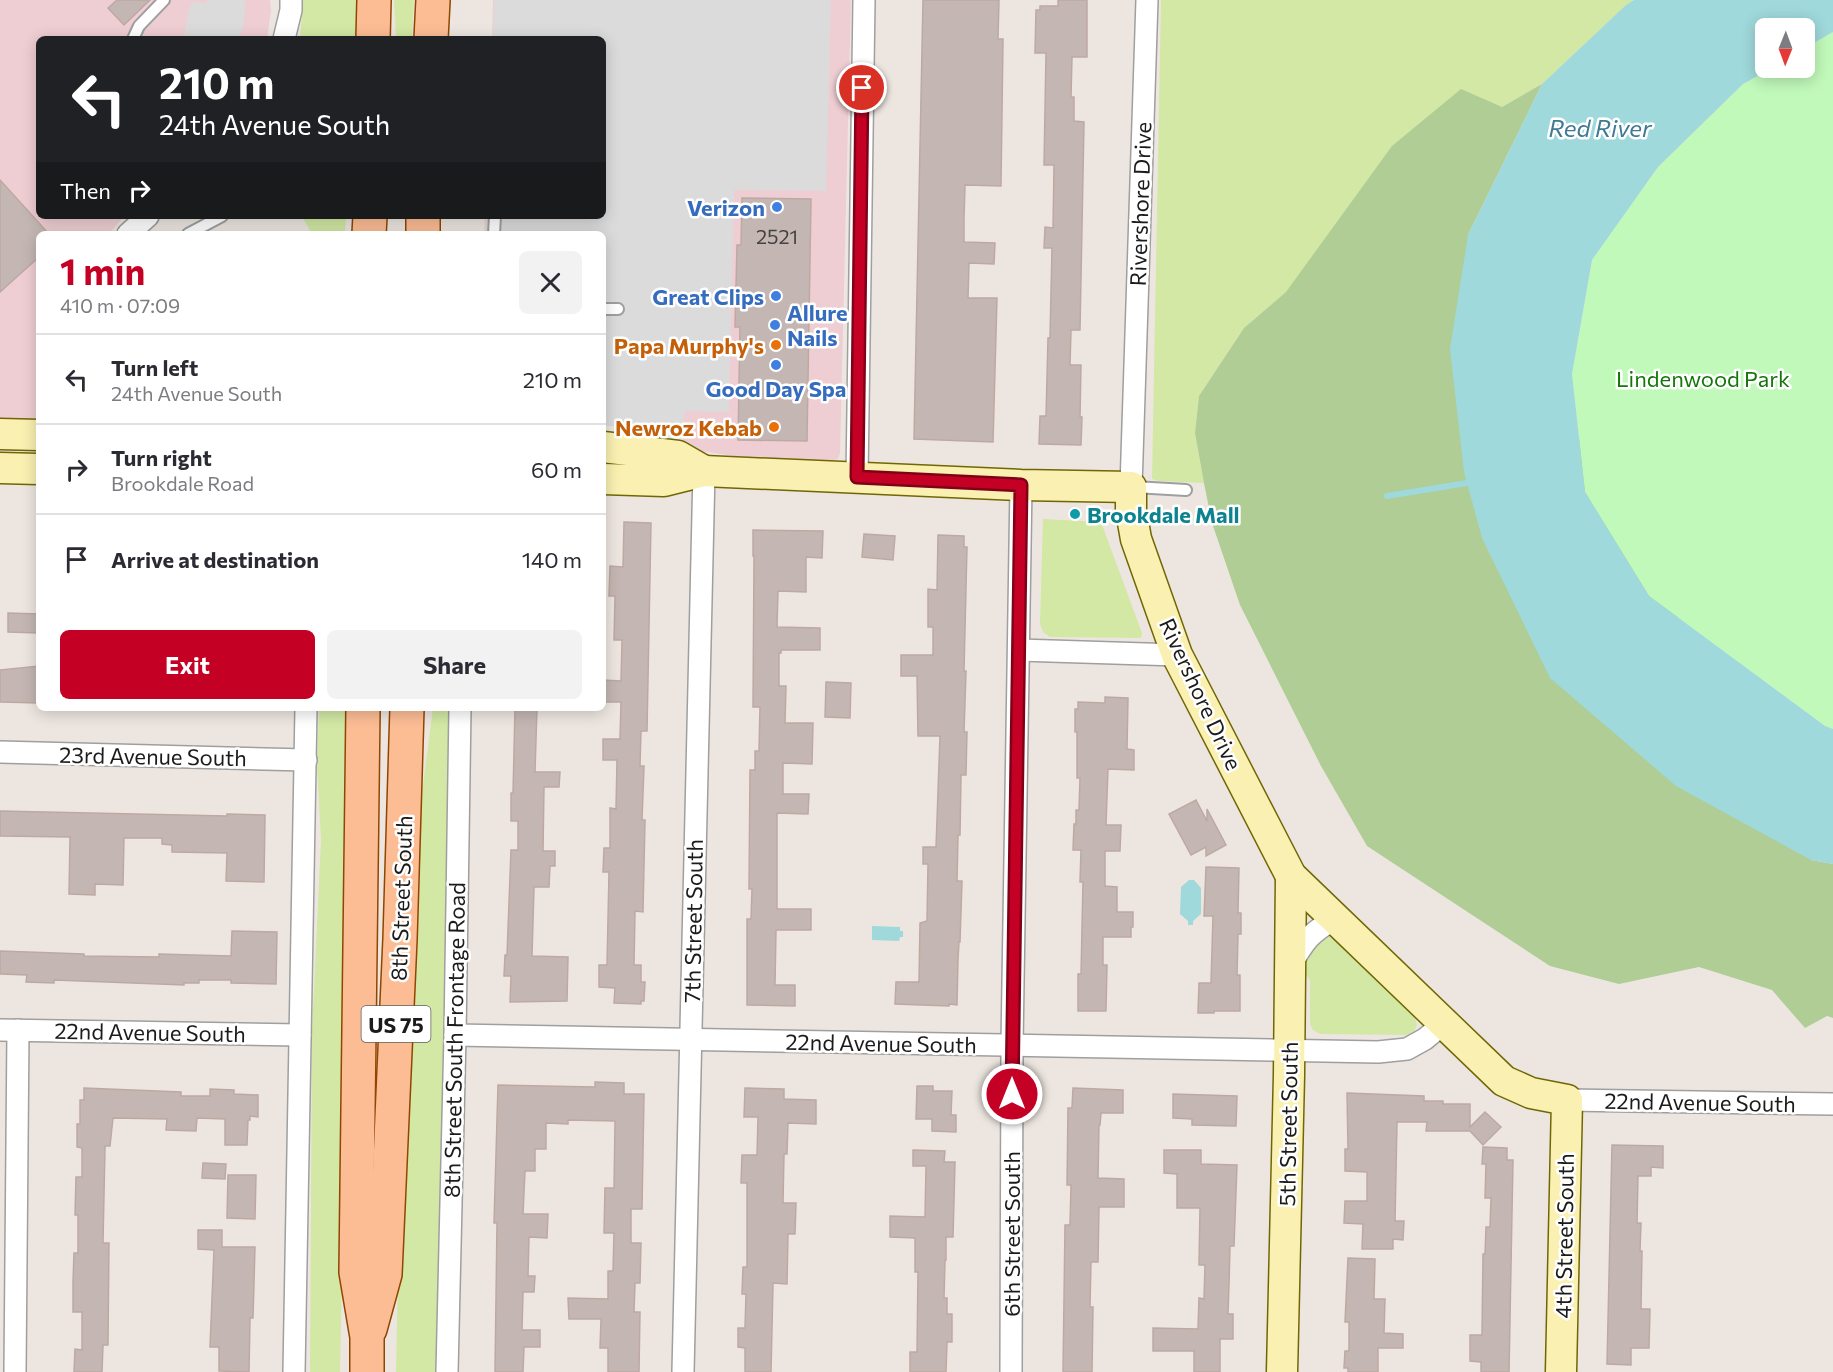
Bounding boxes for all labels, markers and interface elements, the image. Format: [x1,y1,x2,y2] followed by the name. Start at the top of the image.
[1755,18,1815,78] north arrow
[1755,18,1815,78] map controls
[159,56,274,108] text: 210 m
[60,60,138,138] icon: left
[836,62,887,113] pin
[845,71,878,104] icon: arrive
[159,108,390,141] text: 24th Avenue South
[1549,113,1653,142] water label: Red River
[1124,121,1156,287] street label: Rivershore Drive
[123,174,156,207] icon: right
[60,177,111,204] text: Then
[687,194,765,221] place label: Verizon
[770,200,784,214] marker: Verizon
[756,224,798,248] house number: 2521
[60,248,145,292] text: 1 min
[519,251,582,314] button: close
[652,283,764,310] place label: Great Clips
[769,289,783,303] marker: Great Clips
[60,293,180,317] text: 410 m · 07:09
[787,299,848,351] place label: Allure Nails
[768,318,782,332] marker: Allure Nails
[614,332,764,359] place label: Papa Murphy's
[769,338,783,352] marker: Papa Murphy's
[111,354,198,381] text: Turn left
[769,358,783,372] marker: Good Day Spa
[60,363,93,396] icon: left
[1616,365,1790,392] park label: Lindenwood Park
[523,366,582,393] text: 210 m
[706,375,846,402] place label: Good Day Spa
[111,381,282,405] text: 24th Avenue South
[615,414,762,441] place label: Newroz Kebab
[767,420,781,434] marker: Newroz Kebab
[111,444,212,471] text: Turn right
[60,453,93,486] icon: right
[531,456,582,483] text: 60 m
[111,471,254,495] text: Brookdale Road
[1087,501,1240,528] place label: Brookdale Mall
[1068,507,1082,521] marker: Brookdale Mall
[60,543,93,576] icon: arrive
[111,546,319,573] text: Arrive at destination
[522,546,582,573] text: 140 m
[1154,614,1248,774] street label: Rivershore Drive
[60,630,315,699] button: Exit
[327,630,582,699] button: Share
[59,741,247,771] street label: 23rd Avenue South
[385,815,417,981] street label: 8th Street South
[678,839,708,1003] street label: 7th Street South
[438,882,470,1198] street label: 8th Street South Frontage Road
[362,1006,430,1042] road number: US 75
[54,1017,246,1047] street label: 22nd Avenue South
[785,1028,977,1058] street label: 22nd Avenue South
[1273,1041,1303,1207] street label: 5th Street South
[980,1062,1044,1126] position arrow
[1604,1087,1796,1117] street label: 22nd Avenue South
[998,1151,1025,1317] street label: 6th Street South
[1549,1153,1579,1319] street label: 4th Street South

